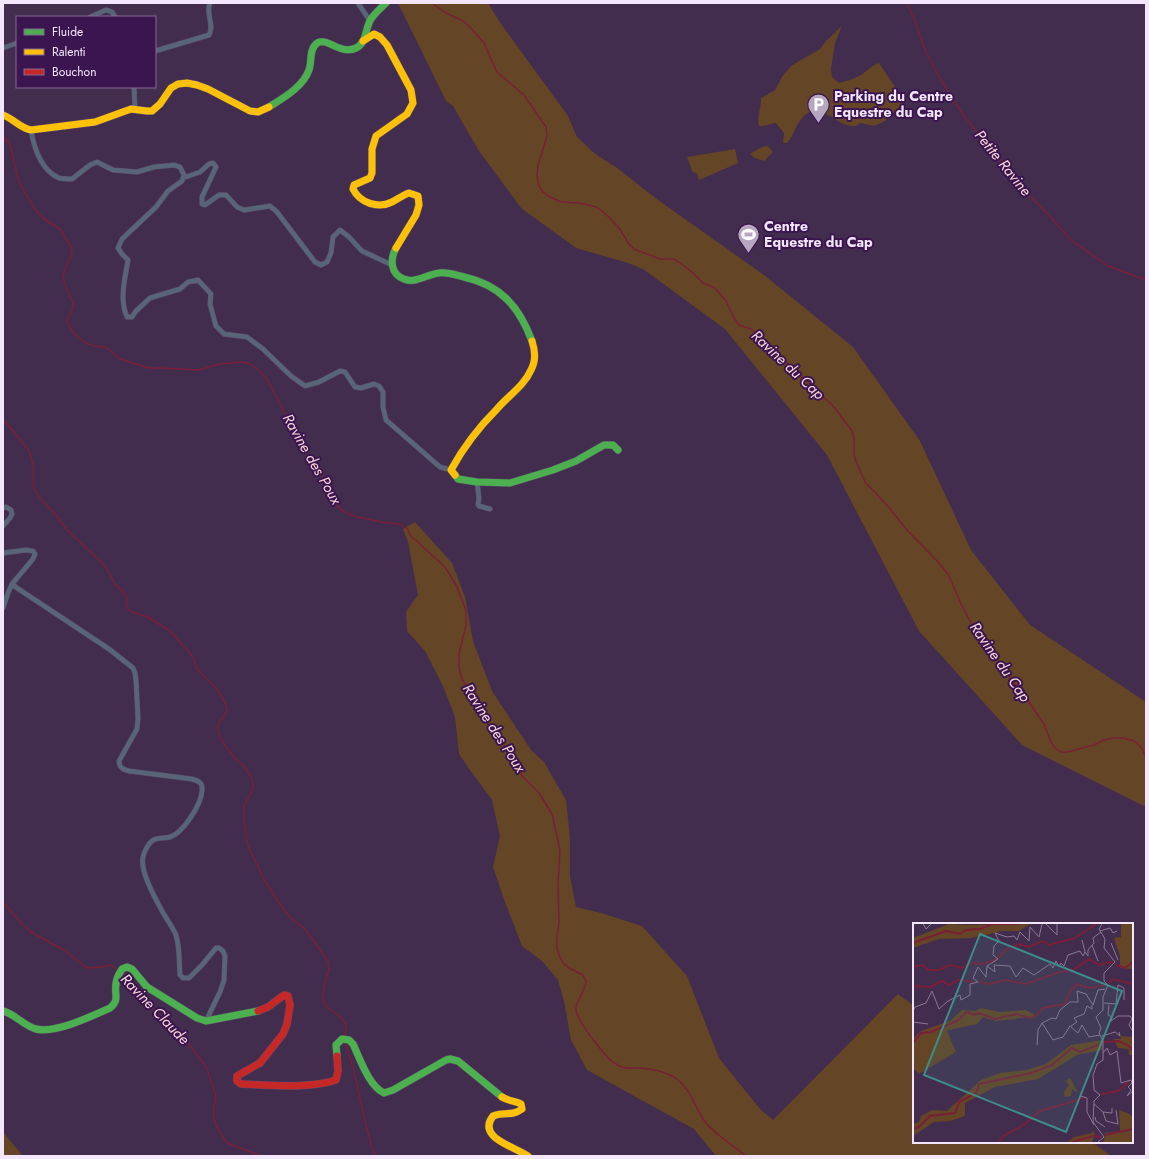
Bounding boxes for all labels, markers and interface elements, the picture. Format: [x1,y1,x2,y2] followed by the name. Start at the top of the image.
[16,16,156,88] legend
[52,23,83,41] text: Fluide
[52,43,86,61] text: Ralenti
[52,63,96,81] text: Bouchon
[834,86,953,122] place label: Parking du Centre Equestre du Cap
[806,91,832,124] parking icon: Parking du Centre Equestre du Cap
[969,125,1037,201] water label: Petite Ravine
[764,216,873,252] place label: Centre Equestre du Cap
[736,221,762,254] sports icon: Centre Equestre du Cap
[746,325,830,405] water label: Ravine du Cap
[277,409,347,509] water label: Ravine des Poux
[964,618,1036,707] water label: Ravine du Cap
[457,679,531,777] water label: Ravine des Poux
[913,923,1133,1143] inset map
[115,969,195,1050] water label: Ravine Claude

